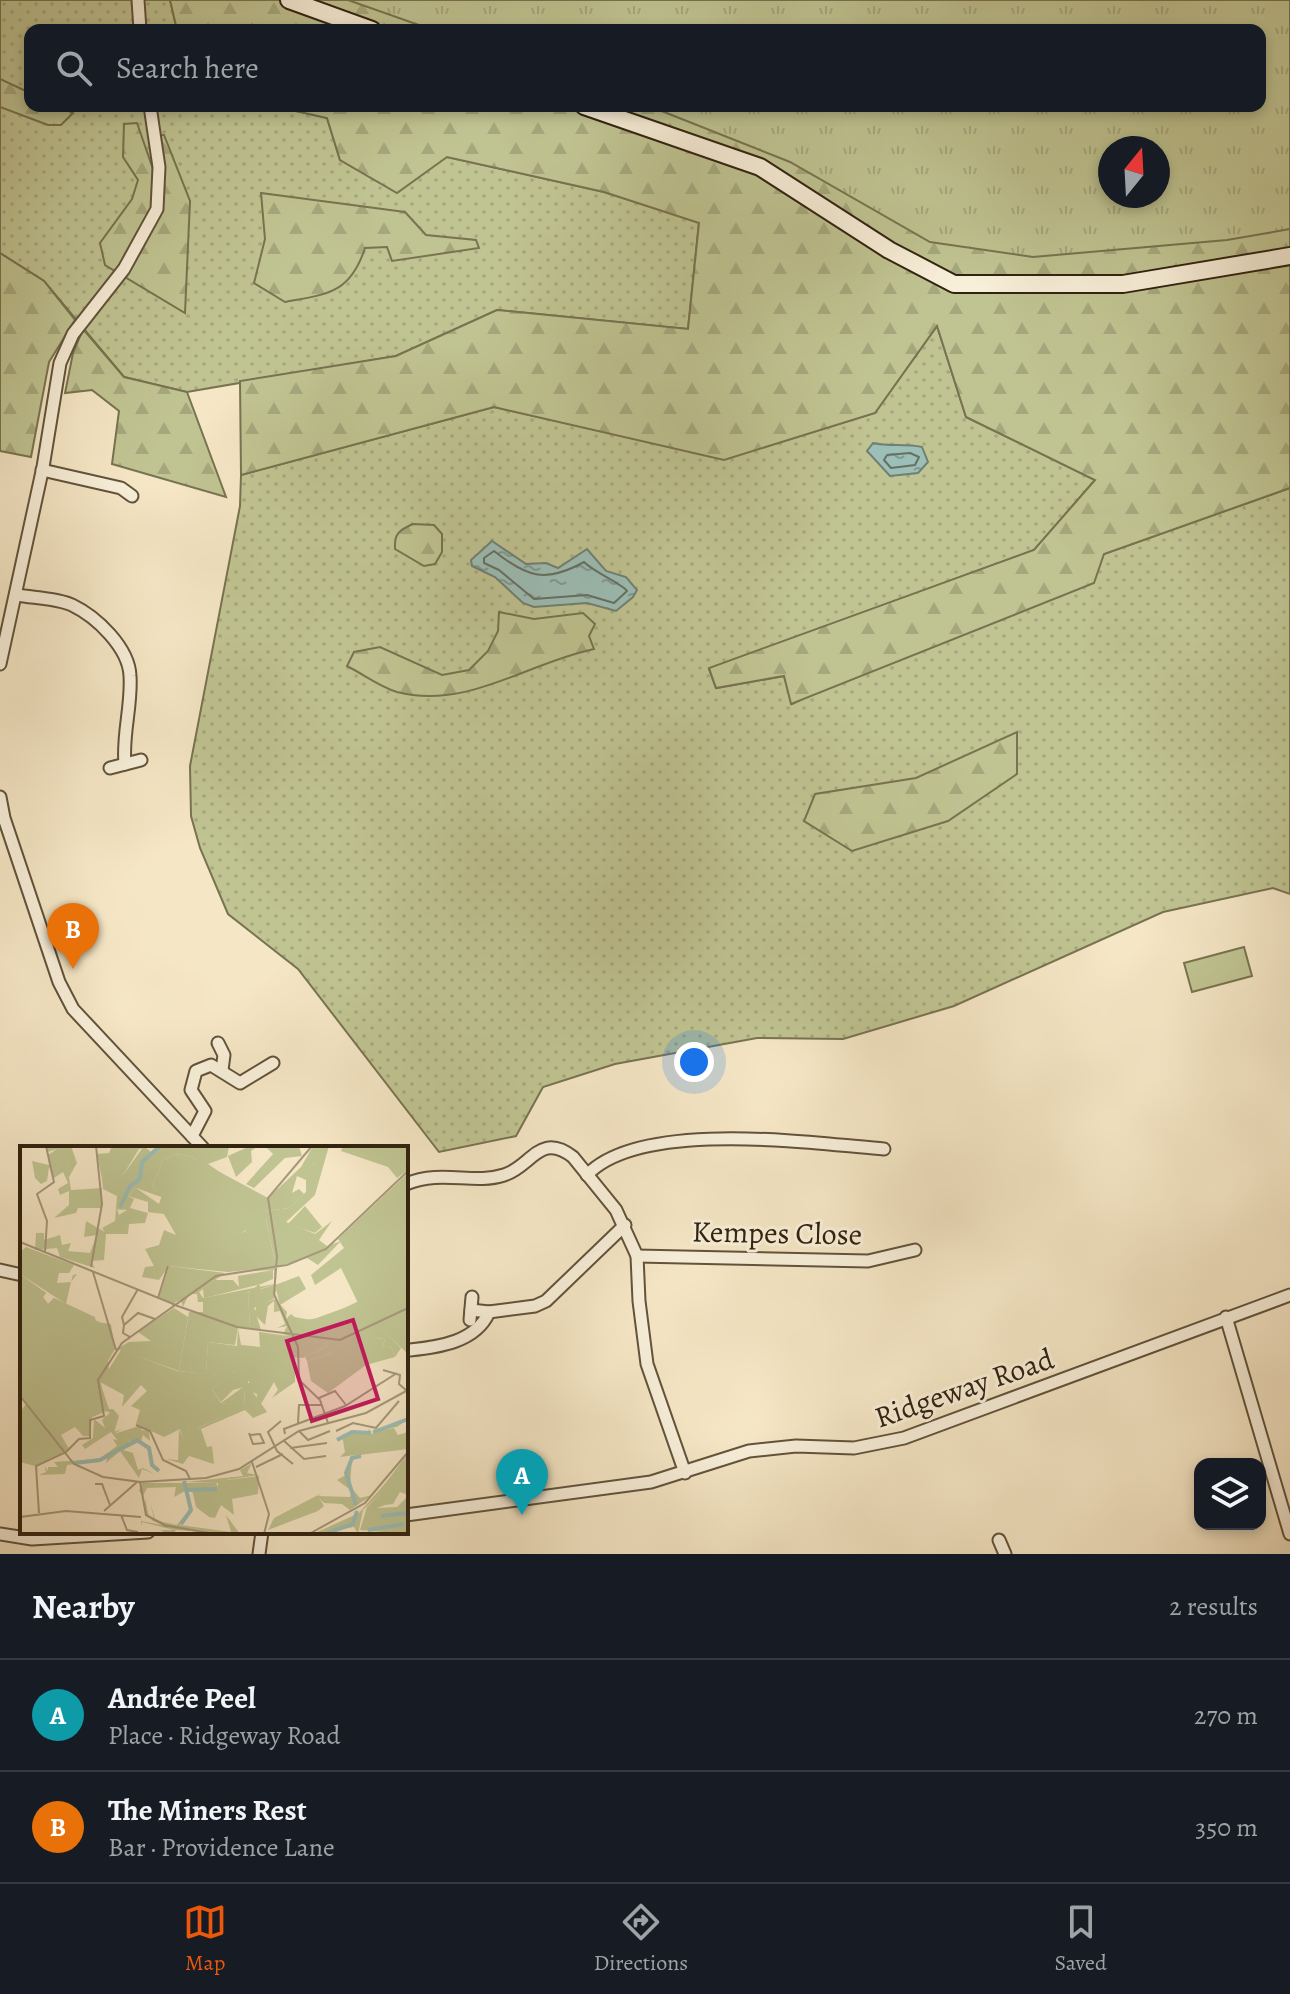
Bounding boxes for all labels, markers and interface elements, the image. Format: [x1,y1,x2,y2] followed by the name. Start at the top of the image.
[24,24,1266,112] search box
[52,46,96,90] icon: search
[116,48,259,88] text: Search here
[1098,136,1170,208] north arrow
[47,903,99,969] pin: B
[674,1042,714,1082] your location
[20,1146,408,1534] inset map
[692,1212,862,1254] street label: Kempes Close
[869,1338,1060,1437] street label: Ridgeway Road
[496,1449,548,1515] pin: A
[1194,1458,1266,1530] map controls
[1194,1458,1266,1530] button: layers
[32,1583,135,1630] text: Nearby
[1169,1589,1258,1624] text: 2 results
[108,1678,256,1718] text: Andrée Peel
[50,1698,66,1733] text: A
[1194,1698,1258,1733] text: 270 m
[108,1718,341,1753] text: Place · Ridgeway Road
[108,1790,307,1830] text: The Miners Rest
[50,1810,66,1845] text: B
[1195,1810,1258,1845] text: 350 m
[108,1830,335,1865] text: Bar · Providence Lane
[183,1900,227,1978] tab: Map
[594,1900,688,1978] tab: Directions
[1055,1900,1107,1978] tab: Saved

